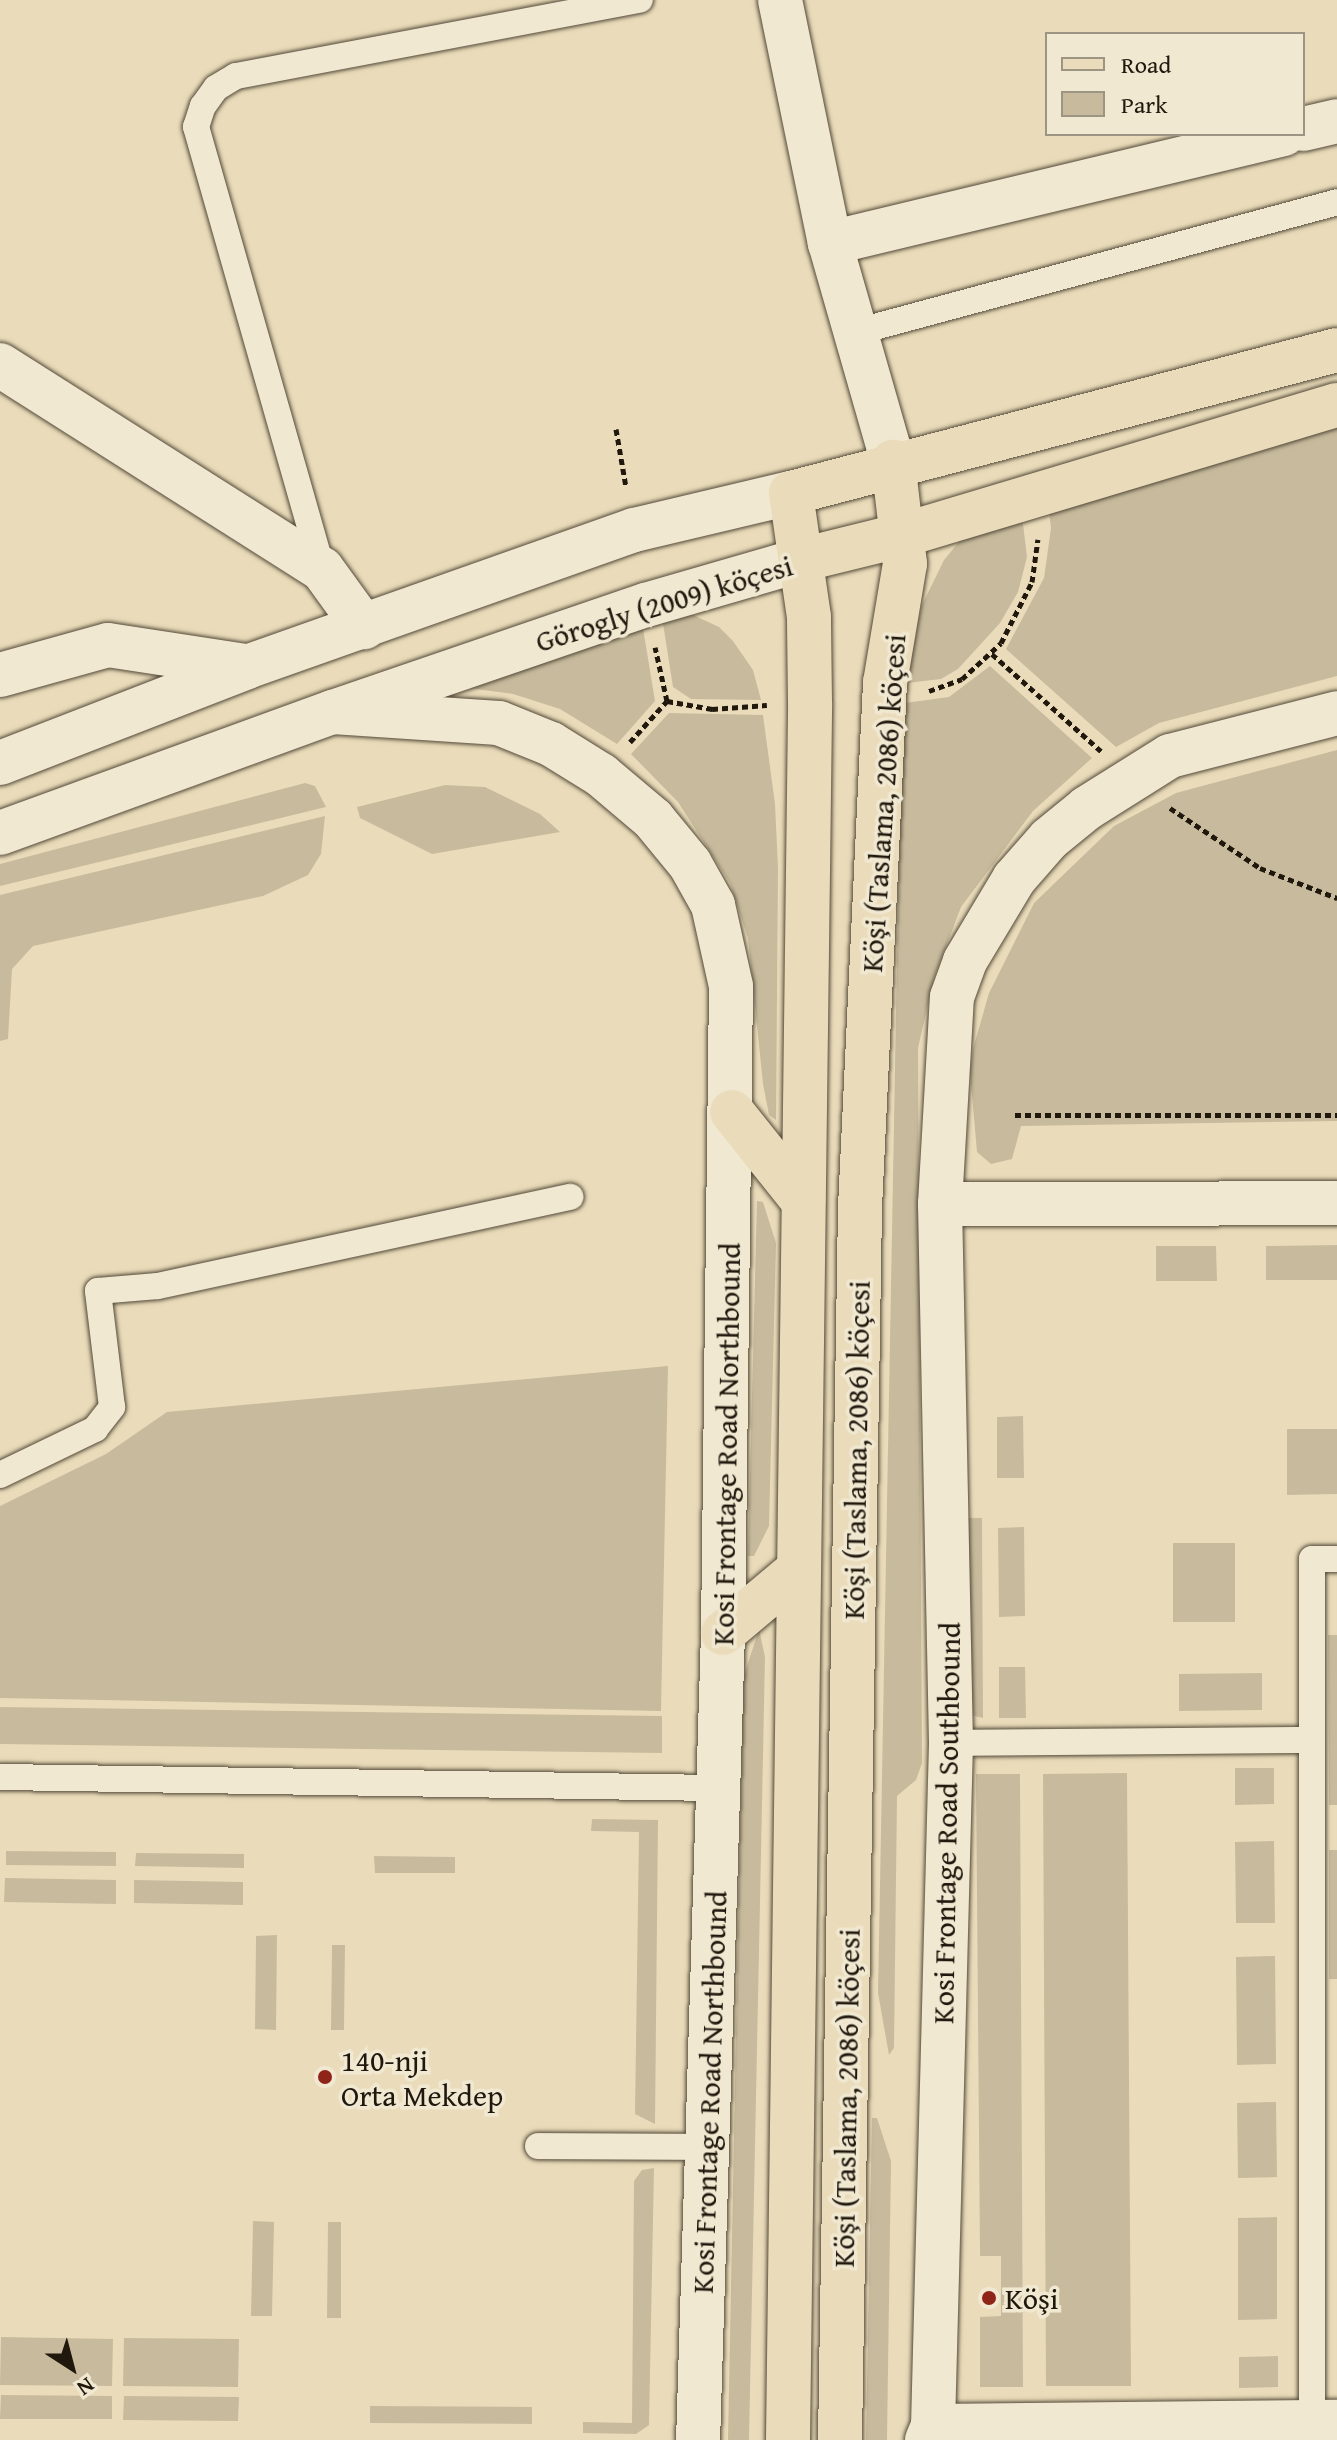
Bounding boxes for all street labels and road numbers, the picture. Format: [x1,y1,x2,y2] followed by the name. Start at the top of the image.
[531,547,797,659] street label: Görogly (2009) köçesi
[853,633,913,973] street label: Köşi (Taslama, 2086) köçesi
[704,1242,748,1646] street label: Kosi Frontage Road Northbound
[835,1280,877,1620] street label: Köşi (Taslama, 2086) köçesi
[924,1622,968,2024] street label: Kosi Frontage Road Southbound
[684,1890,734,2294] street label: Kosi Frontage Road Northbound
[825,1928,867,2268] street label: Köşi (Taslama, 2086) köçesi

